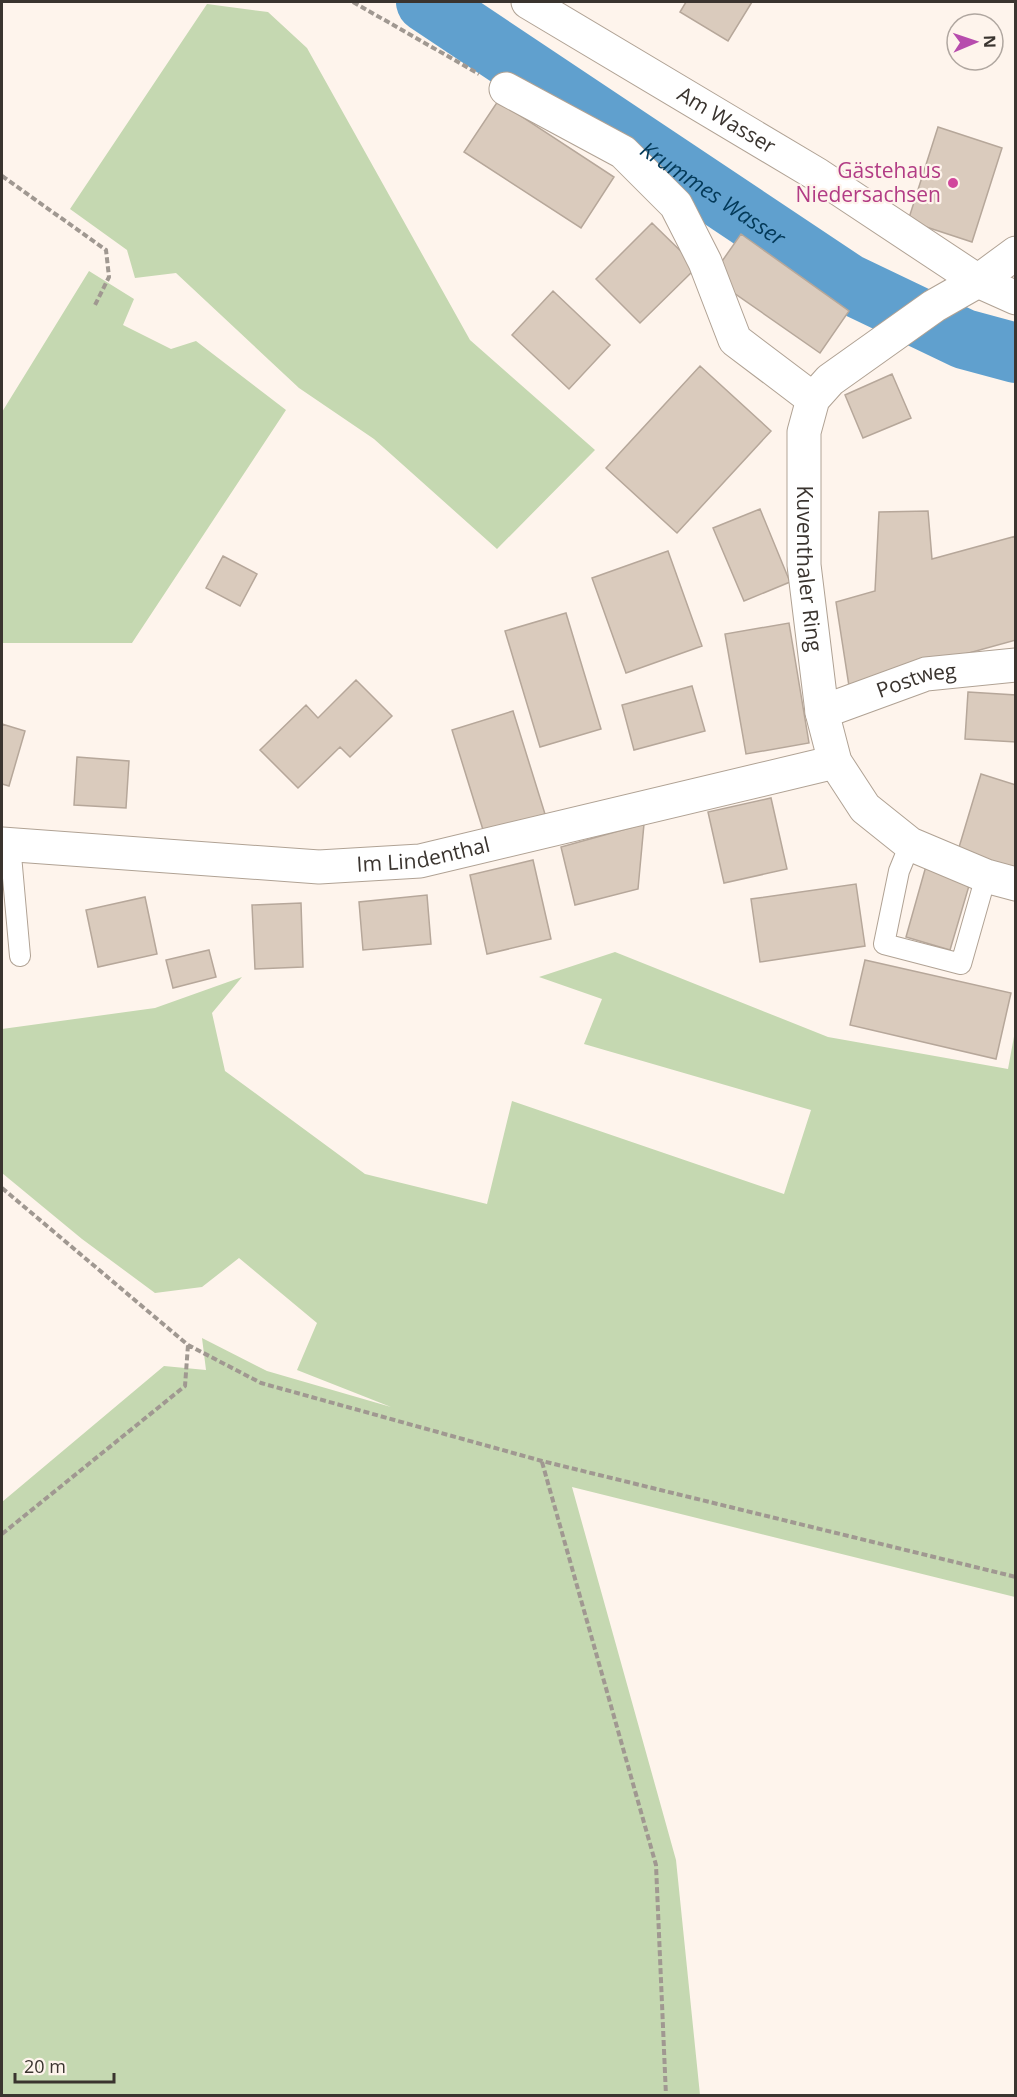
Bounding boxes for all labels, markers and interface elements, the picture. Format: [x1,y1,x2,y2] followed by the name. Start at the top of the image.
[945,12,1005,72] north arrow
[979,35,1001,48] text: N
[673,79,782,160] street label: Am Wasser
[635,134,793,253] water label: Krummes Wasser
[796,156,941,208] place label: Gästehaus Niedersachsen
[946,176,960,190] marker: Gästehaus Niedersachsen
[791,485,829,653] street label: Kuventhaler Ring
[872,656,958,704] street label: Postweg
[356,830,493,878] street label: Im Lindenthal
[15,2046,114,2084] scale bar
[24,2054,66,2078] text: 20 m

